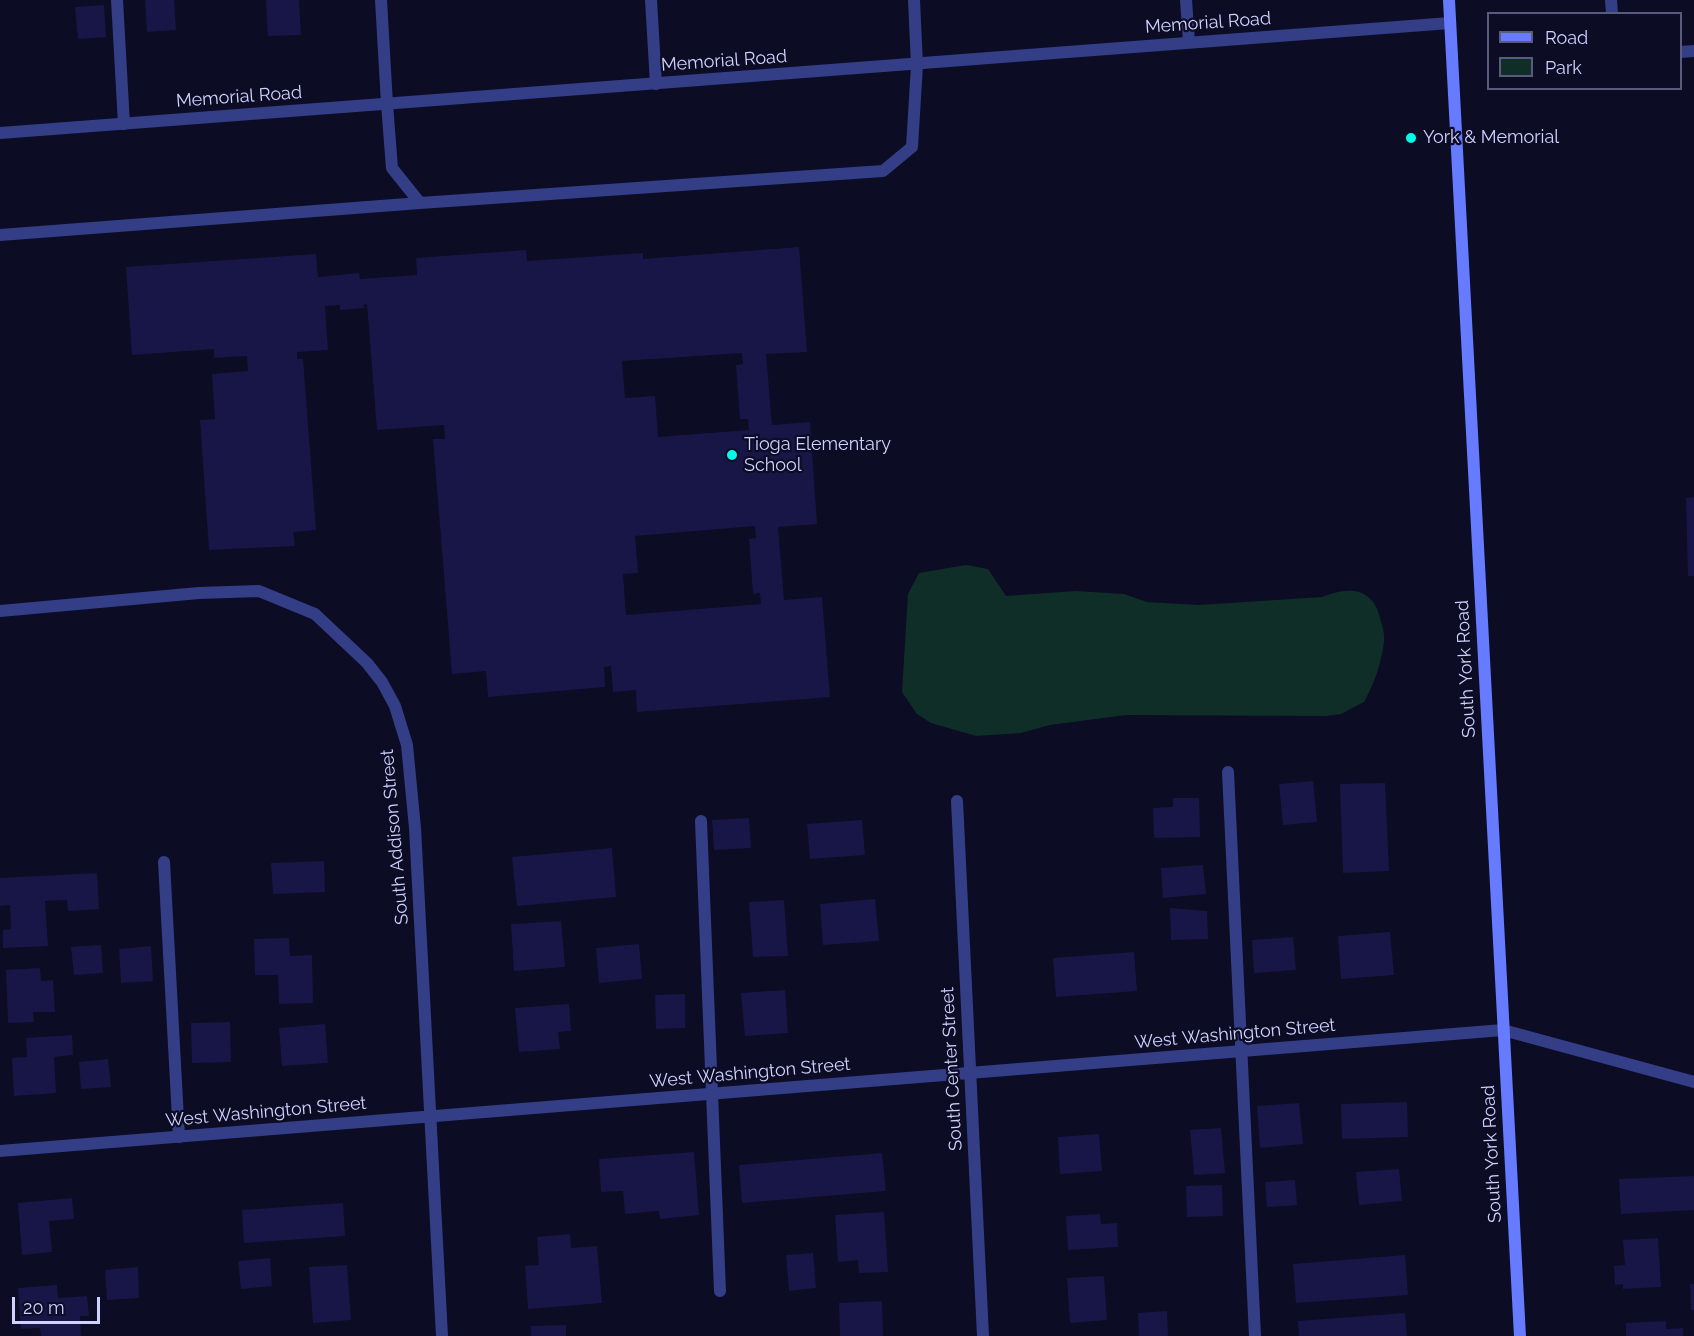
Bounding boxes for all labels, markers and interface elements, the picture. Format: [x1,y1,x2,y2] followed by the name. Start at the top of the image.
[1144,8,1272,38] street label: Memorial Road
[1487,12,1682,90] legend
[1545,27,1588,48] text: Road
[660,46,788,76] street label: Memorial Road
[1545,57,1582,78] text: Park
[175,82,303,112] street label: Memorial Road
[1423,127,1559,149] place label: York & Memorial
[1404,131,1418,145] marker: York & Memorial
[744,434,891,476] place label: Tioga Elementary School
[725,448,739,462] marker: Tioga Elementary School
[1452,600,1480,738] street label: South York Road
[377,748,413,926] street label: South Addison Street
[937,987,967,1151] street label: South Center Street
[1134,1014,1336,1054] street label: West Washington Street
[649,1053,851,1093] street label: West Washington Street
[1478,1085,1506,1223] street label: South York Road
[165,1092,367,1132] street label: West Washington Street
[15,1285,104,1323] scale bar
[23,1297,65,1318] text: 20 m

